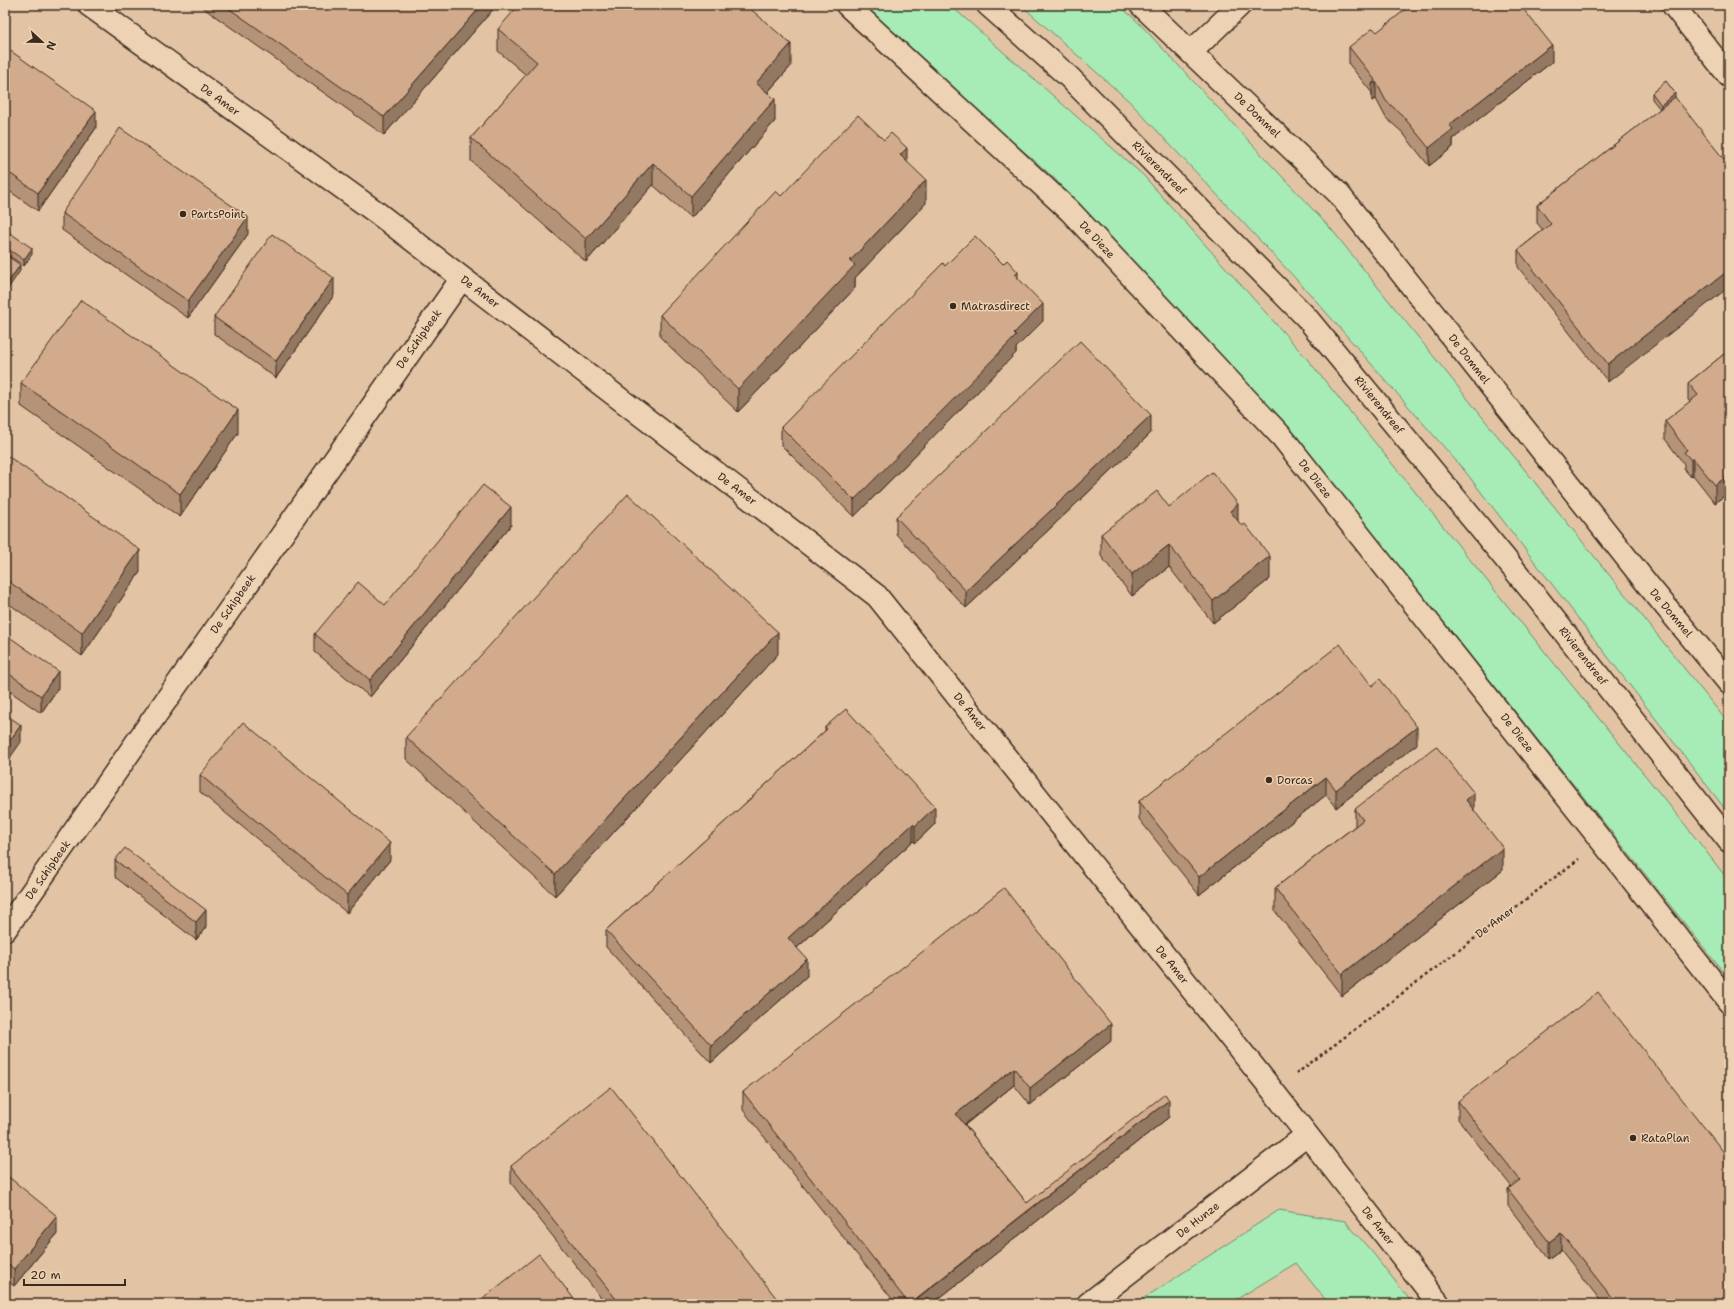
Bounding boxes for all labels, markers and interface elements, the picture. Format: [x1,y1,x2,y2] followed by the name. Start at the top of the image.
[22,22,62,62] north arrow
[42,39,59,53] text: N
[197,81,243,119] street label: De Amer
[1230,89,1284,141] street label: De Dommel
[1129,138,1190,199] street label: Rivierendreef
[191,207,245,222] place label: PartsPoint
[178,209,188,219] marker: PartsPoint
[1076,218,1118,262] street label: De Dieze
[457,272,503,312] street label: De Amer
[961,299,1030,314] place label: Matrasdirect
[948,301,958,311] marker: Matrasdirect
[393,306,445,372] street label: De Schipbeek
[1445,331,1494,388] street label: De Dommel
[1351,373,1408,438] street label: Rivierendreef
[1295,456,1335,502] street label: De Dieze
[714,469,760,509] street label: De Amer
[207,571,259,637] street label: De Schipbeek
[1646,585,1696,641] street label: De Dommel
[1555,624,1611,689] street label: Rivierendreef
[950,690,990,734] street label: De Amer
[1497,710,1537,756] street label: De Dieze
[1277,773,1313,788] place label: Dorcas
[1264,775,1274,785] marker: Dorcas
[22,837,74,903] street label: De Schipbeek
[1472,902,1518,942] street label: De Amer
[1152,943,1192,987] street label: De Amer
[1641,1131,1690,1146] place label: RataPlan
[1628,1133,1638,1143] marker: RataPlan
[1173,1199,1223,1241] street label: De Hunze
[1358,1203,1398,1249] street label: De Amer
[24,1261,125,1287] scale bar
[30,1267,61,1283] text: 20 m

